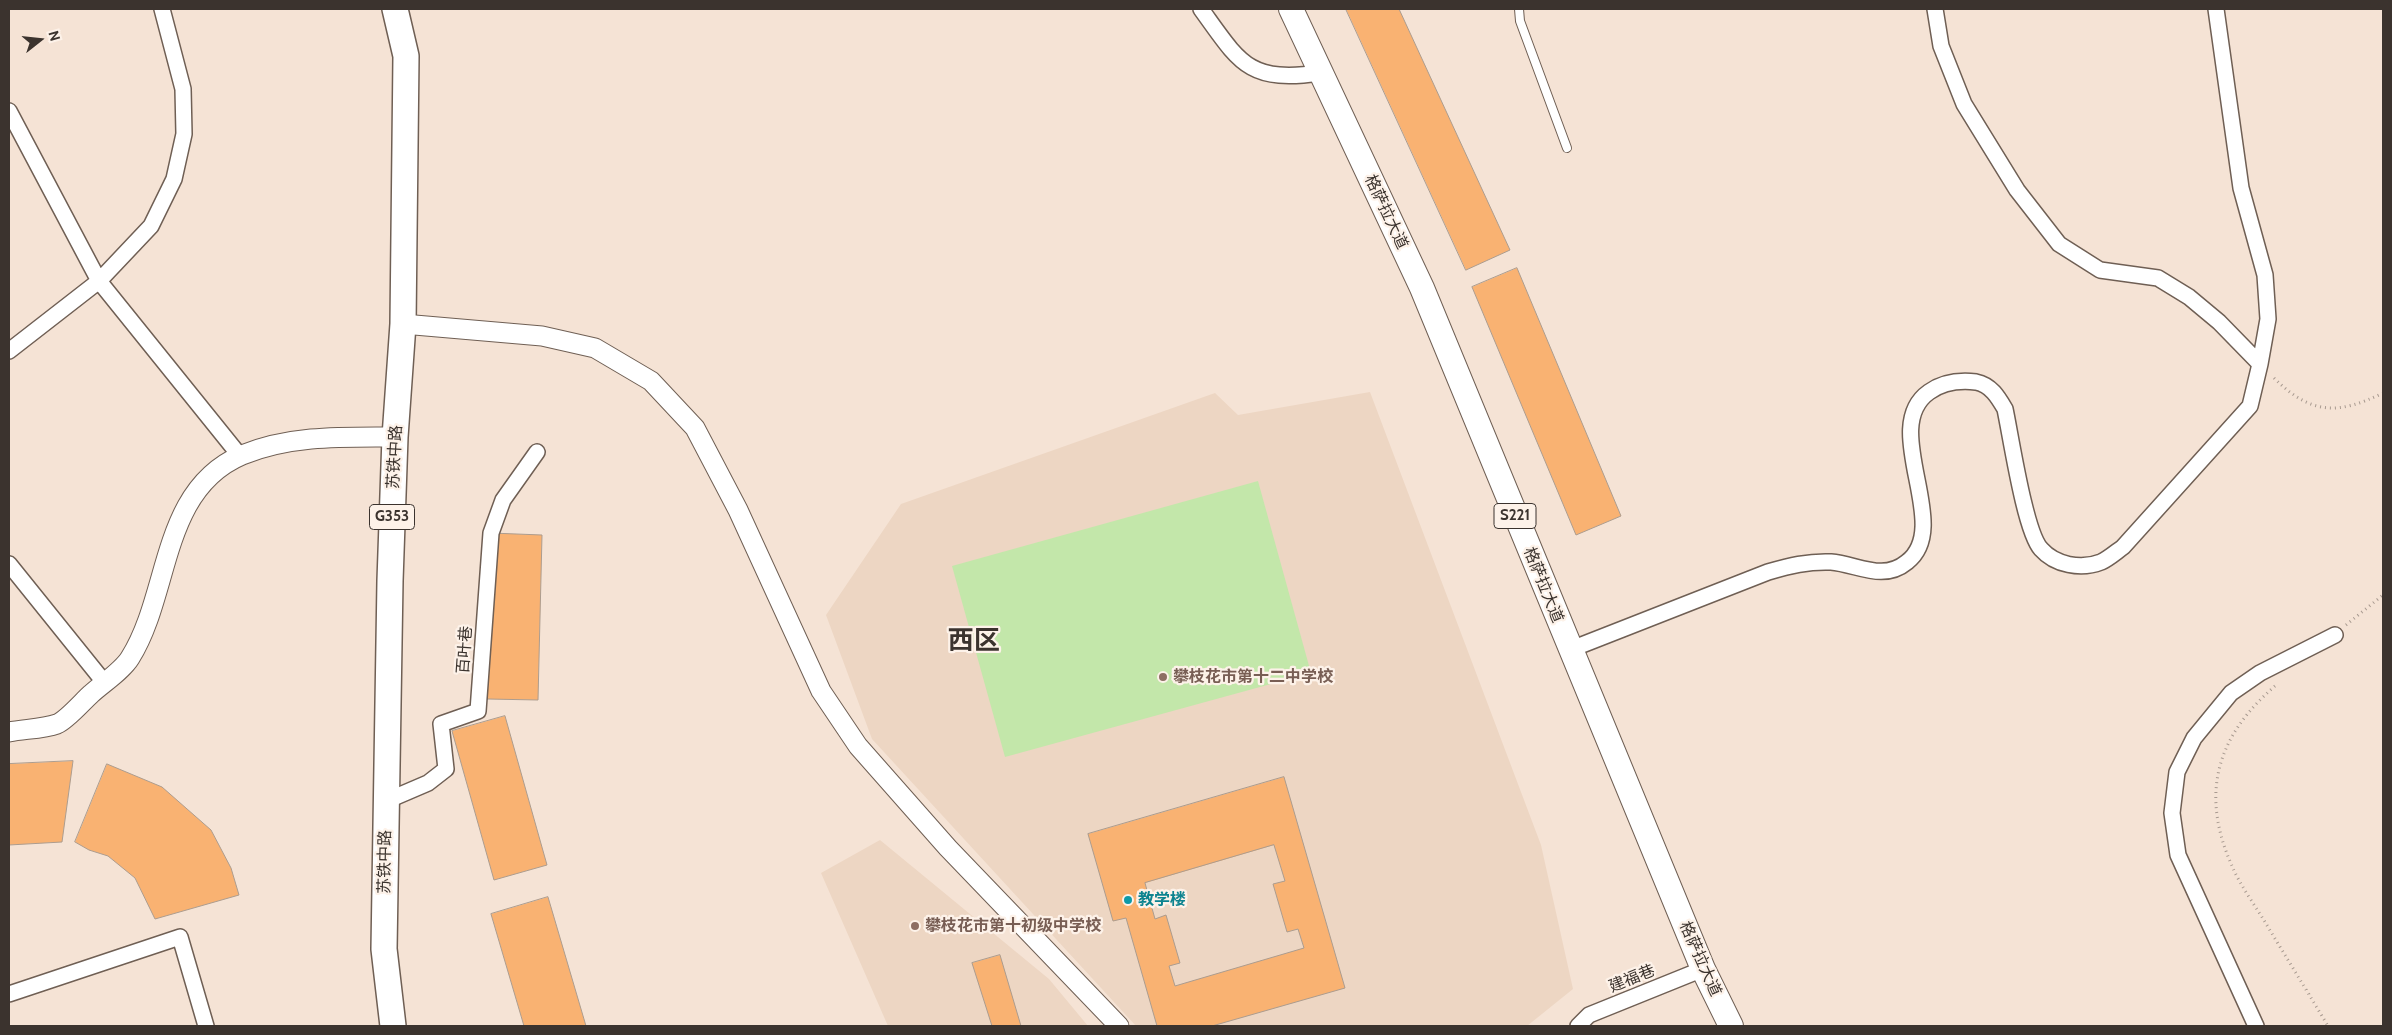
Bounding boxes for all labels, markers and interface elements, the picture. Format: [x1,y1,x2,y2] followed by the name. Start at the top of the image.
[15,15,65,65] north arrow
[44,29,64,43] text: N
[1360,172,1412,252] street label: 格萨拉大道
[384,425,406,489] street label: 苏铁中路
[370,504,414,530] road number: G353
[1494,504,1536,528] road number: S221
[1519,544,1567,626] street label: 格萨拉大道
[454,625,476,675] street label: 百叶巷
[948,625,1000,657] district label: 西区
[1173,667,1333,687] place label: 攀枝花市第十二中学校
[1157,671,1169,683] marker: 攀枝花市第十二中学校
[375,830,395,894] street label: 苏铁中路
[1138,890,1186,910] place label: 教学楼
[1122,894,1134,906] marker: 教学楼
[925,916,1101,936] place label: 攀枝花市第十初级中学校
[1675,919,1725,999] street label: 格萨拉大道
[909,920,921,932] marker: 攀枝花市第十初级中学校
[1606,961,1658,997] street label: 建福巷

